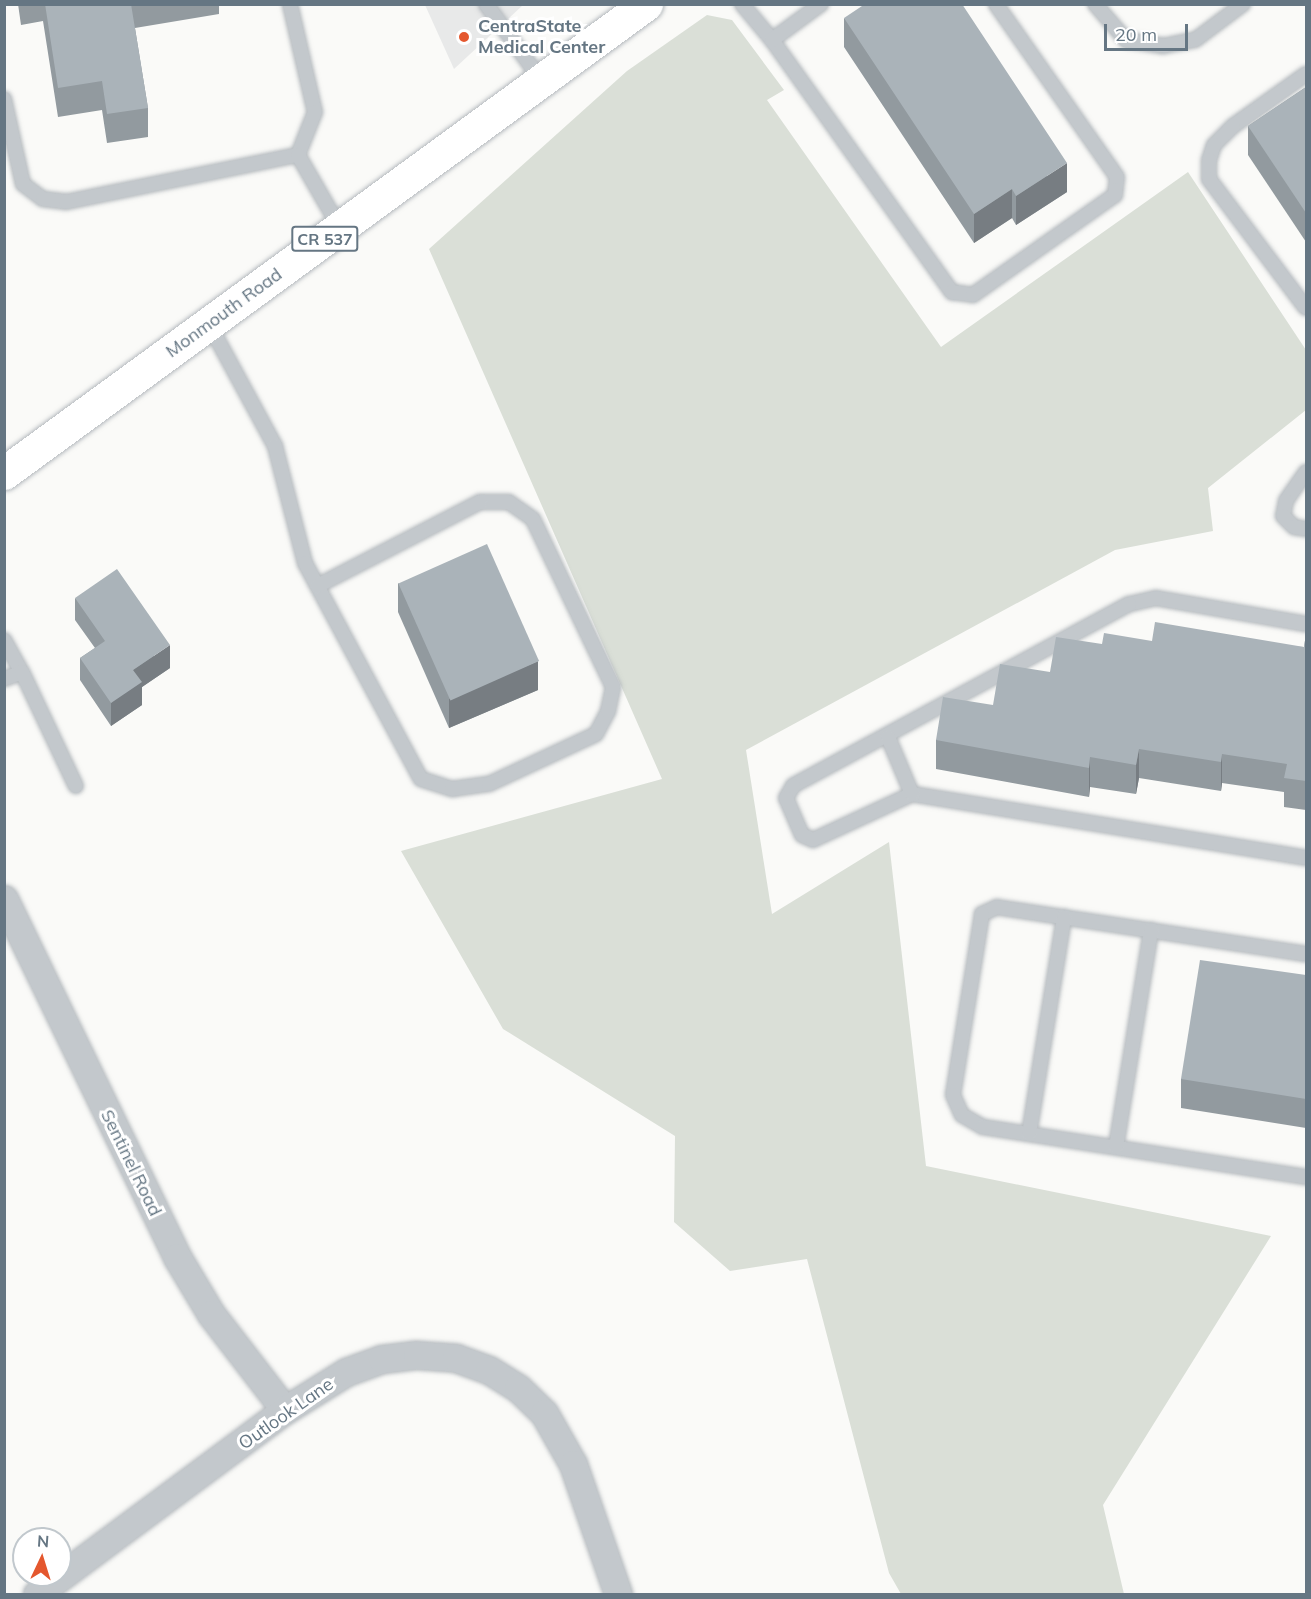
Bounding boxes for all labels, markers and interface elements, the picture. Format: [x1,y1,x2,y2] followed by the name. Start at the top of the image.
[1107,12,1191,50] scale bar
[478,16,605,58] place label: CentraState Medical Center
[1115,23,1157,46] text: 20 m
[455,28,473,46] marker: CentraState Medical Center
[290,226,360,252] road number: CR 537
[162,264,286,362] street label: Monmouth Road
[96,1106,166,1220] street label: Sentinel Road
[235,1374,337,1454] street label: Outlook Lane
[12,1527,72,1587] north arrow
[36,1531,50,1551] text: N

